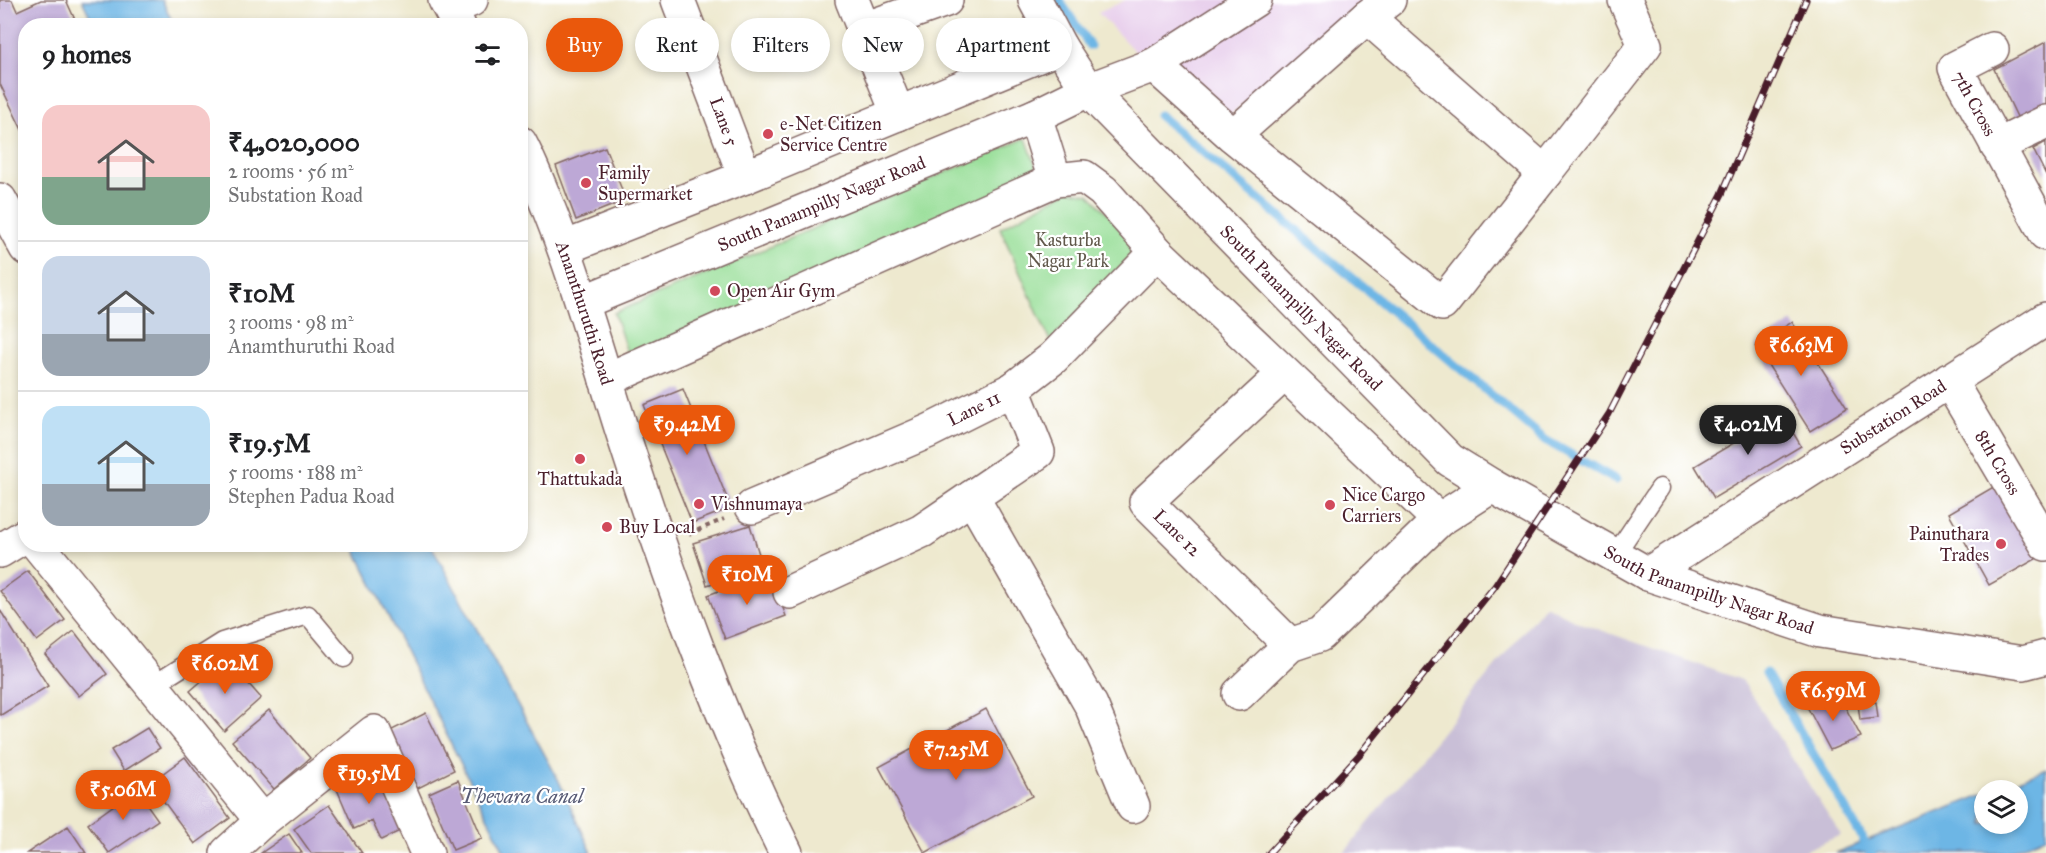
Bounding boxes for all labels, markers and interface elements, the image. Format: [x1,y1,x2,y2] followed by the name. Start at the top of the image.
[546,18,623,72] chip: Buy
[635,18,719,72] chip: Rent
[731,18,830,72] chip: Filters
[842,18,924,72] chip: New
[936,18,1072,72] chip: Apartment
[42,38,131,70] text: 9 homes
[471,38,504,71] icon: filters
[1948,67,2001,140] street label: 7th Cross
[705,94,743,150] street label: Lane 5
[780,113,887,156] place label: e-Net Citizen Service Centre
[228,126,360,158] text: ₹4,020,000
[761,127,775,141] marker: e-Net Citizen Service Centre
[90,129,162,201] icon: home
[714,151,929,256] street label: South Panampilly Nagar Road
[228,159,354,183] text: 2 rooms · 56 m²
[598,162,693,205] place label: Family Supermarket
[579,176,593,190] marker: Family Supermarket
[228,183,363,207] text: Substation Road
[1215,220,1387,395] street label: South Panampilly Nagar Road
[1027,229,1109,273] park label: Kasturba Nagar Park
[551,237,618,388] street label: Anamthuruthi Road
[228,277,295,309] text: ₹10M
[90,280,162,352] icon: home
[727,280,835,302] place label: Open Air Gym
[708,284,722,298] marker: Open Air Gym
[228,310,353,334] text: 3 rooms · 98 m²
[1752,326,1850,377] pin: ₹6.63M
[1769,333,1833,357] text: ₹6.63M
[228,334,395,358] text: Anamthuruthi Road
[1836,375,1950,459] street label: Substation Road
[944,386,1004,431] street label: Lane 11
[638,405,736,456] pin: ₹9.42M
[1699,405,1797,456] pin: ₹4.02M
[653,412,721,436] text: ₹9.42M
[1713,412,1783,436] text: ₹4.02M
[1970,426,2025,499] street label: 8th Cross
[228,427,311,459] text: ₹19.5M
[90,430,162,502] icon: home
[573,452,587,466] marker: Thattukada
[228,460,363,484] text: 5 rooms · 188 m²
[538,468,623,490] place label: Thattukada
[228,484,395,508] text: Stephen Padua Road
[1342,484,1425,527] place label: Nice Cargo Carriers
[710,493,803,515] place label: Vishnumaya
[692,497,706,511] marker: Vishnumaya
[1323,498,1337,512] marker: Nice Cargo Carriers
[1149,505,1205,561] street label: Lane 12
[619,516,695,538] place label: Buy Local
[600,520,614,534] marker: Buy Local
[1909,523,1989,566] place label: Painuthara Trades
[1994,537,2008,551] marker: Painuthara Trades
[1600,540,1817,639] street label: South Panampilly Nagar Road
[711,555,783,606] pin: ₹10M
[721,562,773,586] text: ₹10M
[176,644,274,695] pin: ₹6.02M
[191,651,259,675] text: ₹6.02M
[1784,671,1882,722] pin: ₹6.59M
[1800,678,1866,702] text: ₹6.59M
[907,730,1005,781] pin: ₹7.25M
[923,737,989,761] text: ₹7.25M
[320,754,418,805] pin: ₹19.5M
[337,761,401,785] text: ₹19.5M
[74,770,172,821] pin: ₹5.06M
[90,777,156,801] text: ₹5.06M
[1974,780,2028,834] map controls
[1974,780,2028,834] button: layers
[461,784,585,808] water label: Thevara Canal

